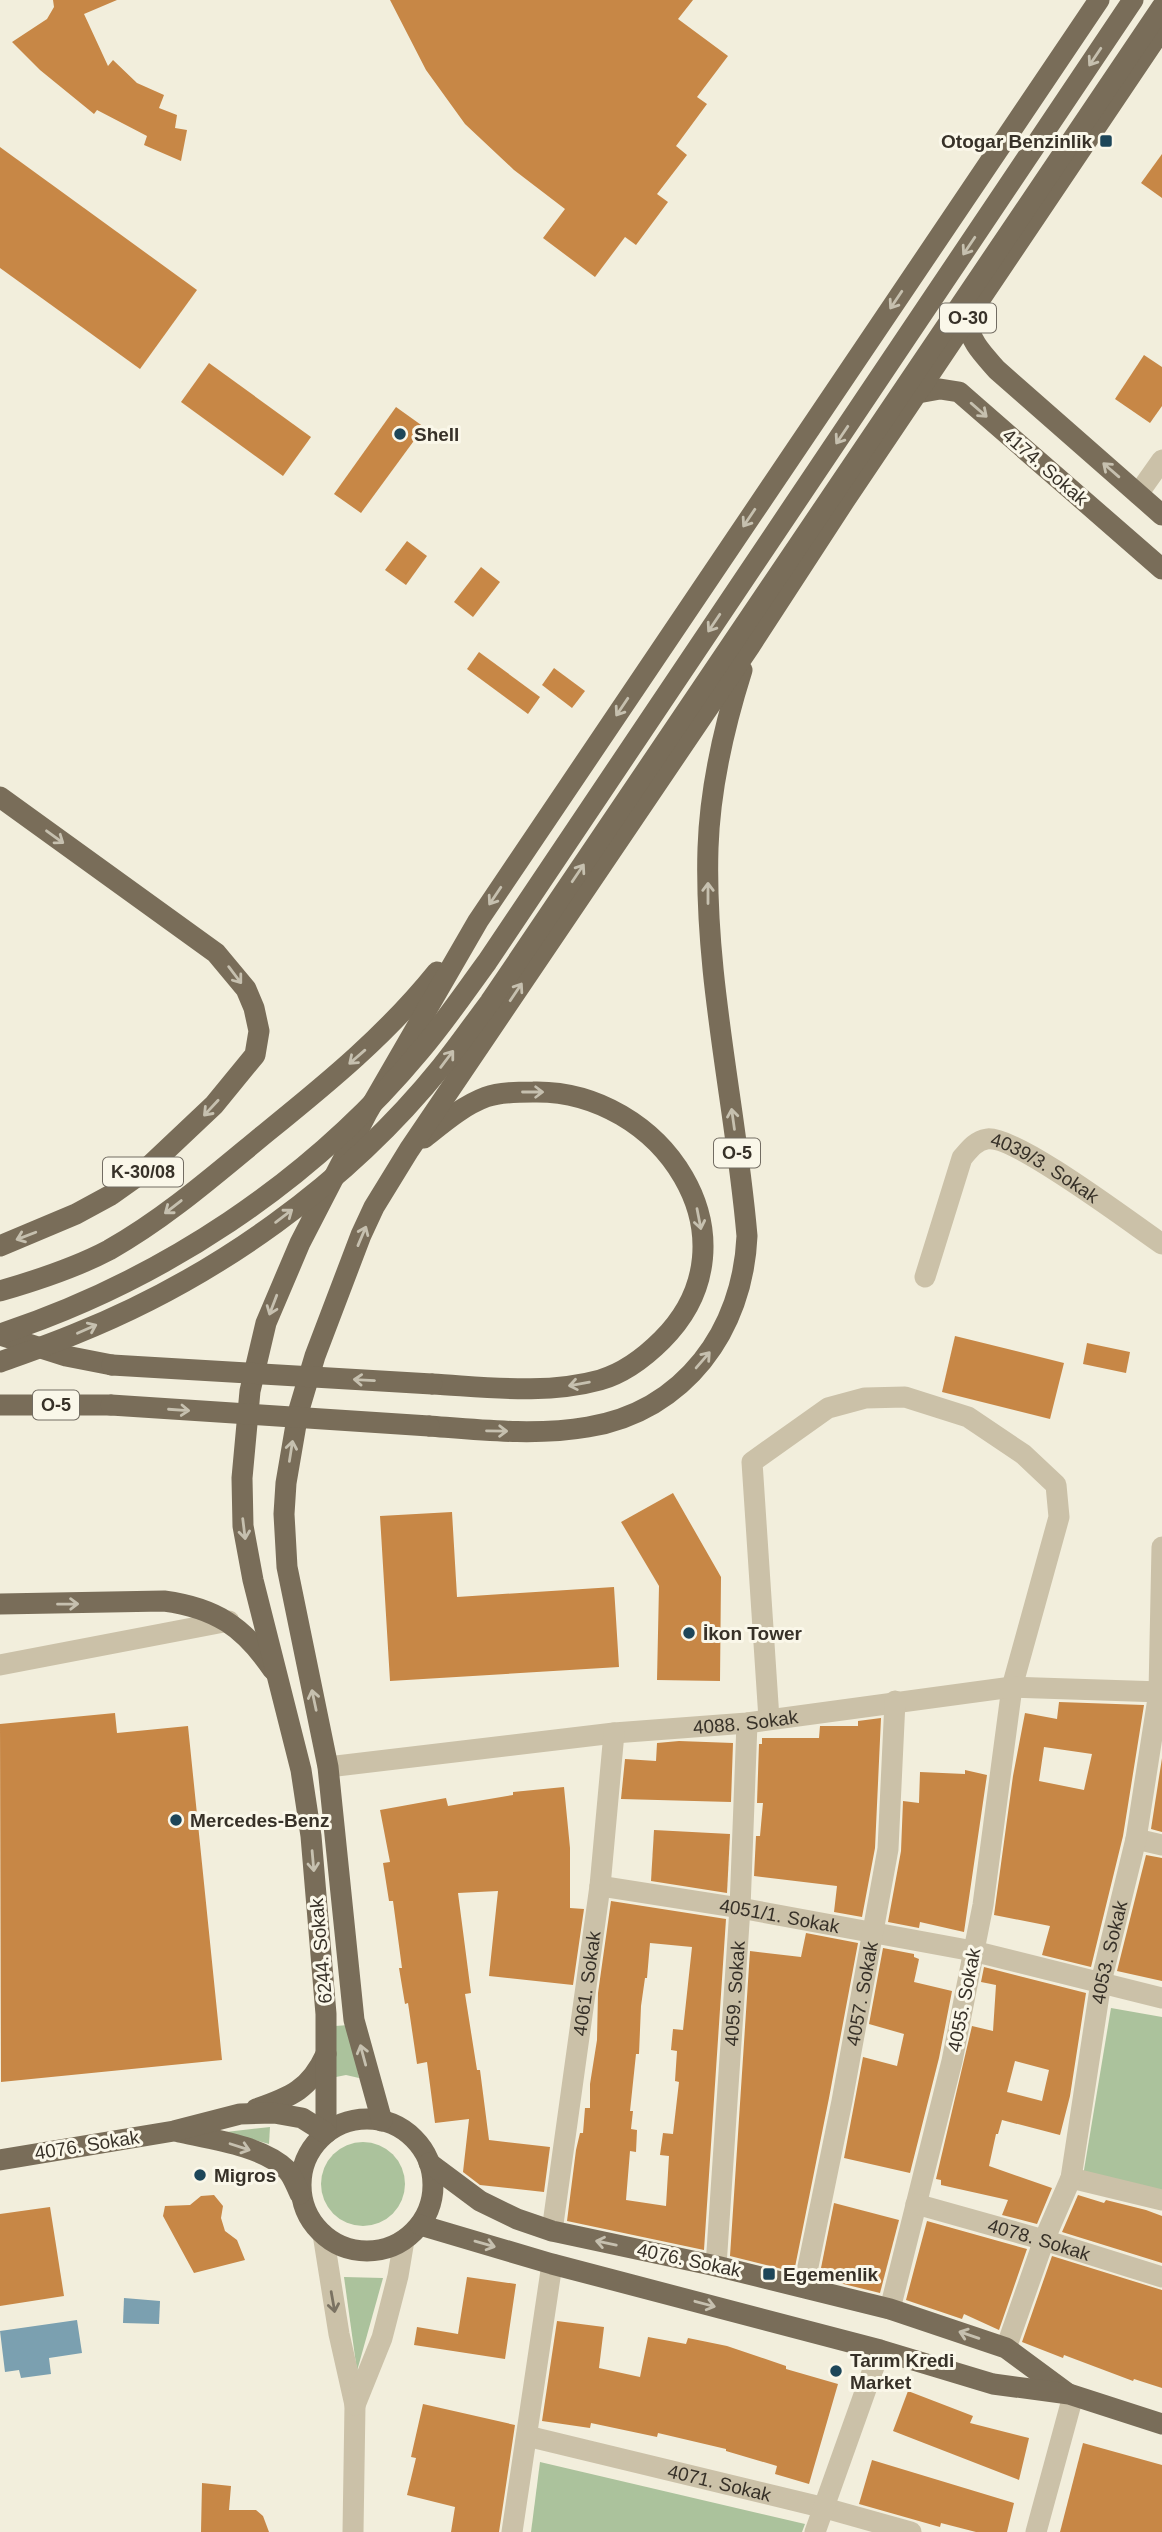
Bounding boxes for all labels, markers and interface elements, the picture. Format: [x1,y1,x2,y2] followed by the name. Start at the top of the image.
[1088,47,1102,66] one-way arrow
[941,131,1092,152] place label: Otogar Benzinlik
[1098,133,1114,149] marker: Otogar Benzinlik
[962,236,976,255] one-way arrow
[889,290,903,309] one-way arrow
[940,304,996,332] road number: O-30
[970,402,988,418] one-way arrow
[414,424,459,445] place label: Shell
[998,424,1092,510] street label: 4174. Sokak
[835,425,849,444] one-way arrow
[392,426,408,442] marker: Shell
[1102,462,1120,478] one-way arrow
[742,508,756,527] one-way arrow
[707,613,722,632] one-way arrow
[615,697,629,716] one-way arrow
[45,830,64,844] one-way arrow
[571,864,585,883] one-way arrow
[701,882,715,905] one-way arrow
[488,886,502,905] one-way arrow
[228,965,243,984] one-way arrow
[509,983,523,1003] one-way arrow
[349,1049,366,1066] one-way arrow
[440,1050,455,1069] one-way arrow
[521,1085,544,1099] one-way arrow
[203,1099,219,1117] one-way arrow
[726,1108,739,1131] one-way arrow
[989,1128,1103,1207] street label: 4039/3. Sokak
[714,1138,760,1168] road number: O-5
[103,1157,183,1186] road number: K-30/08
[164,1199,183,1214] one-way arrow
[692,1207,706,1230] one-way arrow
[274,1209,292,1224] one-way arrow
[356,1225,369,1247] one-way arrow
[16,1231,38,1244] one-way arrow
[266,1294,279,1316] one-way arrow
[76,1322,97,1335] one-way arrow
[695,1351,711,1369] one-way arrow
[352,1373,375,1386] one-way arrow
[569,1378,591,1391] one-way arrow
[33,1390,79,1420] road number: O-5
[167,1404,190,1417] one-way arrow
[485,1424,508,1438] one-way arrow
[285,1440,298,1463] one-way arrow
[238,1517,251,1540] one-way arrow
[56,1597,79,1611] one-way arrow
[703,1623,802,1644] place label: İkon Tower
[681,1625,697,1641] marker: İkon Tower
[307,1689,321,1712] one-way arrow
[692,1706,800,1738] street label: 4088. Sokak
[190,1810,329,1831] place label: Mercedes-Benz
[168,1812,184,1828] marker: Mercedes-Benz
[307,1850,320,1872] one-way arrow
[718,1894,842,1937] street label: 4051/1. Sokak
[306,1897,336,2005] street label: 6244. Sokak
[1087,1898,1131,2006] street label: 4053. Sokak
[569,1929,604,2037] street label: 4061. Sokak
[842,1939,882,2048] street label: 4057. Sokak
[720,1940,748,2047] street label: 4059. Sokak
[944,1946,984,2054] street label: 4055. Sokak
[355,2045,368,2067] one-way arrow
[33,2126,141,2164] street label: 4076. Sokak
[228,2142,250,2154] one-way arrow
[214,2165,276,2186] place label: Migros
[192,2167,208,2183] marker: Migros
[985,2214,1093,2264] street label: 4078. Sokak
[595,2235,618,2249] one-way arrow
[474,2239,496,2252] one-way arrow
[635,2239,743,2281] street label: 4076. Sokak
[783,2264,878,2285] place label: Egemenlik
[761,2266,777,2282] marker: Egemenlik
[327,2290,340,2313] one-way arrow
[693,2298,716,2311] one-way arrow
[958,2328,980,2340] one-way arrow
[850,2350,954,2393] place label: Tarım Kredi Market
[828,2363,844,2379] marker: Tarım Kredi Market
[666,2460,774,2505] street label: 4071. Sokak

